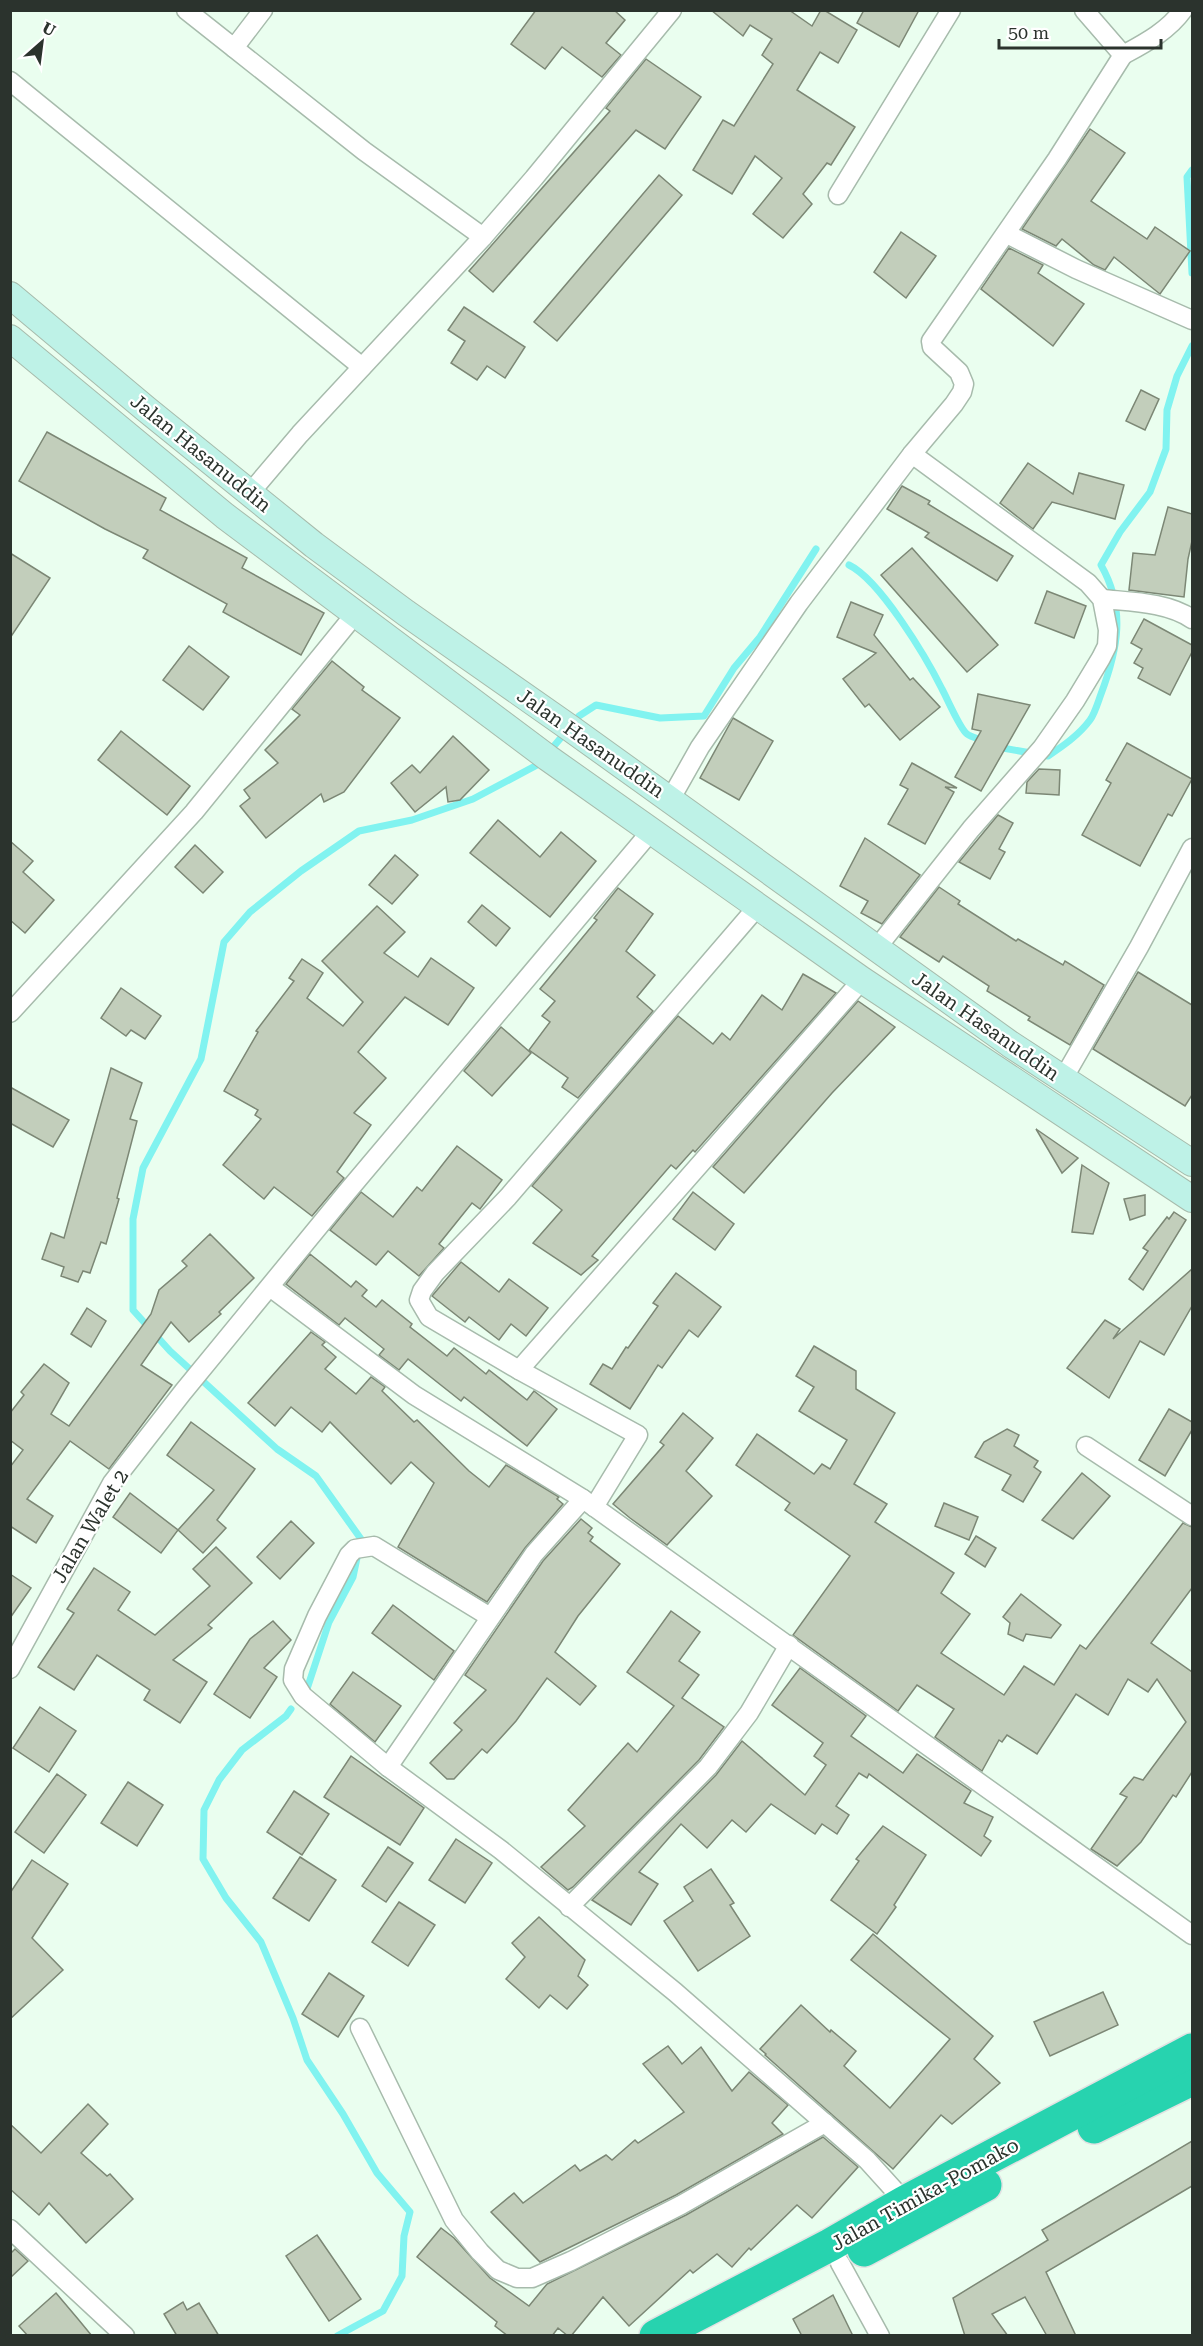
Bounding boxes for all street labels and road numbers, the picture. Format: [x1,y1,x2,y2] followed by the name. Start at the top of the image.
[126,389,276,517] street label: Jalan Hasanuddin
[513,683,669,803] street label: Jalan Hasanuddin
[908,966,1064,1086] street label: Jalan Hasanuddin
[47,1465,133,1587] street label: Jalan Walet 2
[827,2132,1023,2256] street label: Jalan Timika-Pomako

